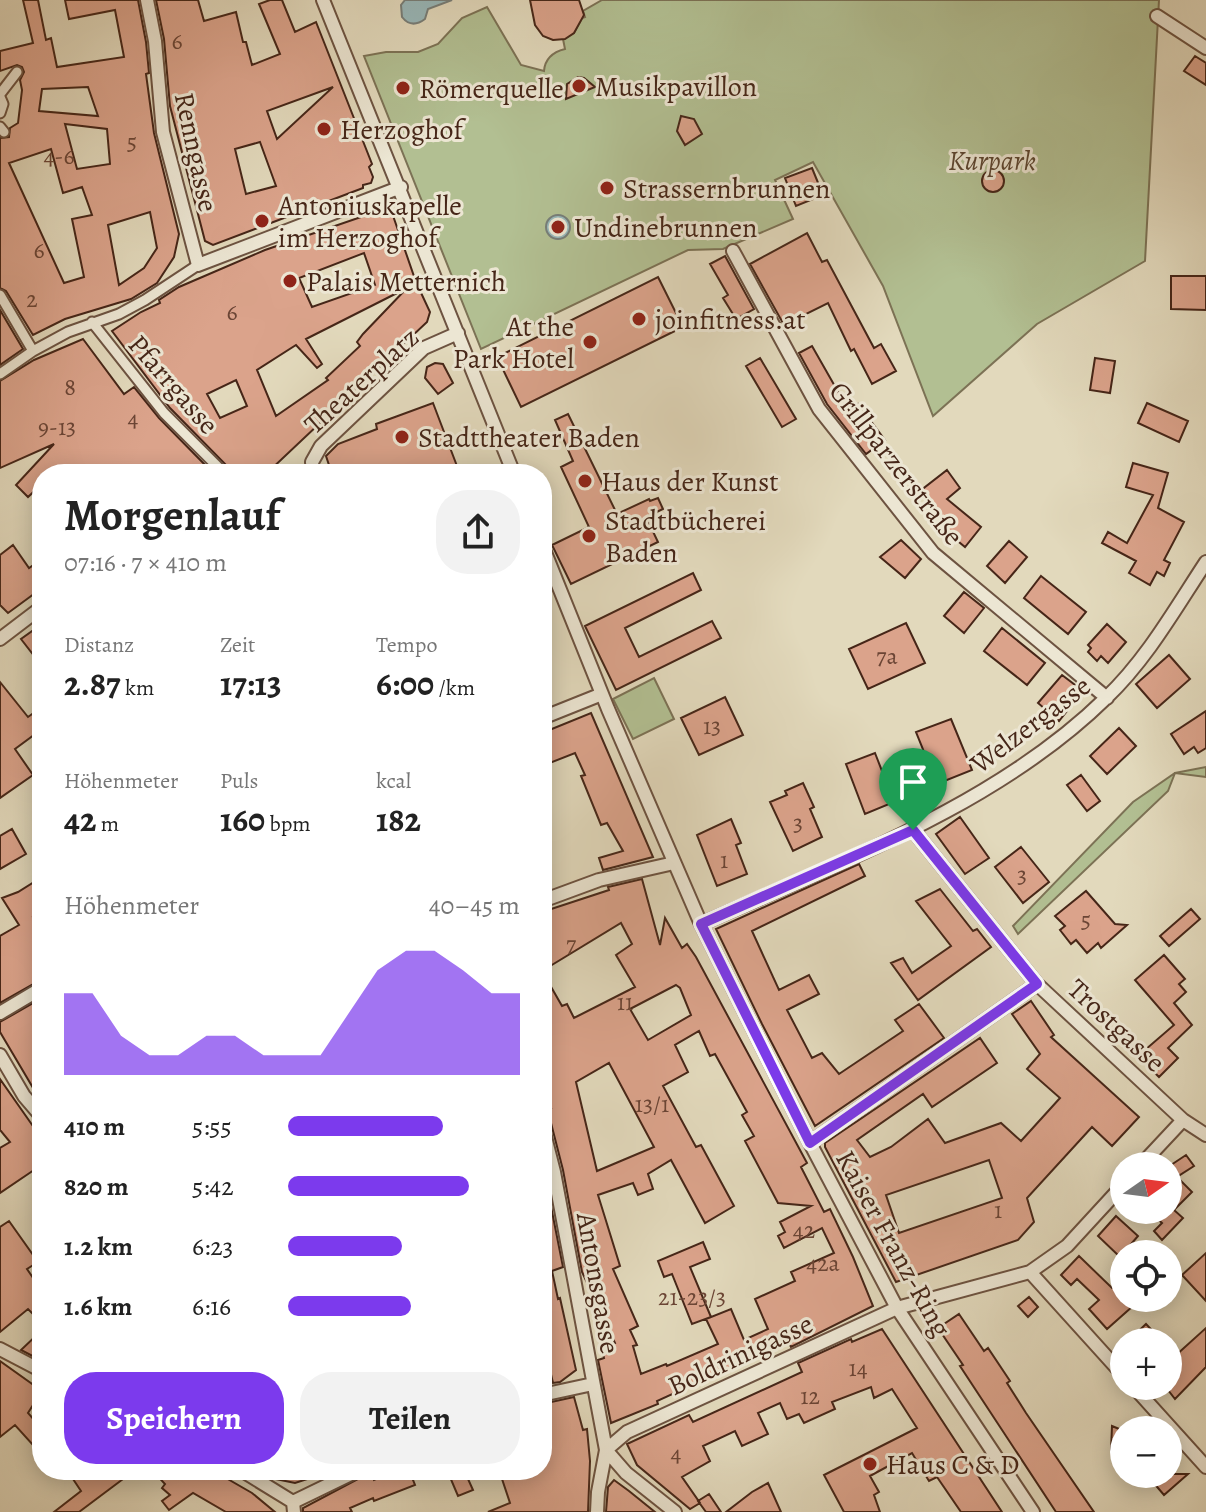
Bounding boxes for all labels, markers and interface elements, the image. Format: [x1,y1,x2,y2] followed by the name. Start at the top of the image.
[171,25,183,57] house number: 6
[595,68,757,106] place label: Musikpavillon
[419,70,564,108] place label: Römerquelle
[570,77,588,95] marker: Musikpavillon
[394,79,412,97] marker: Römerquelle
[165,89,227,215] street label: Renngasse
[340,111,467,149] place label: Herzoghof
[315,120,333,138] marker: Herzoghof
[127,126,137,158] house number: 5
[43,140,75,172] house number: 4-6
[948,142,1036,180] park label: Kurpark
[623,170,830,208] place label: Strassernbrunnen
[598,179,616,197] marker: Strassernbrunnen
[277,187,462,257] place label: Antoniuskapelle im Herzoghof
[574,209,757,247] place label: Undinebrunnen
[253,212,271,230] marker: Antoniuskapelle im Herzoghof
[549,218,567,236] marker: Undinebrunnen
[33,234,45,266] house number: 6
[306,263,506,301] place label: Palais Metternich
[281,272,299,290] marker: Palais Metternich
[26,283,38,315] house number: 2
[226,296,238,328] house number: 6
[655,301,806,339] place label: joinfitness.at
[453,308,574,378] place label: At the Park Hotel
[630,310,648,328] marker: joinfitness.at
[296,319,427,443] street label: Theaterplatz
[119,327,227,443] street label: Pfarrgasse
[581,333,599,351] marker: At the Park Hotel
[64,371,76,403] house number: 8
[820,374,972,553] street label: Grillparzerstraße
[128,402,139,434] house number: 4
[38,411,76,443] house number: 9-13
[418,419,640,457] place label: Stadttheater Baden
[393,428,411,446] marker: Stadttheater Baden
[601,463,778,501] place label: Haus der Kunst
[576,472,594,490] marker: Haus der Kunst
[64,485,280,545] text: Morgenlauf
[436,490,520,574] button: share
[605,502,766,572] place label: Stadtbücherei Baden
[580,527,598,545] marker: Stadtbücherei Baden
[64,545,227,580] text: 07:16 · 7 × 410 m
[64,630,134,660] text: Distanz
[220,630,255,660] text: Zeit
[376,630,437,660] text: Tempo
[876,640,898,672] house number: 7a
[64,660,121,707] text: 2.87
[220,660,282,707] text: 17:13
[376,660,434,707] text: 6:00
[962,667,1098,783] street label: Welzergasse
[121,673,154,703] text: km
[434,673,475,703] text: /km
[703,710,721,742] house number: 13
[879,748,947,830] pin
[891,760,935,804] icon: arrive
[64,766,178,796] text: Höhenmeter
[220,766,258,796] text: Puls
[376,766,411,796] text: kcal
[64,796,96,843] text: 42
[220,796,265,843] text: 160
[376,796,421,843] text: 182
[793,807,803,839] house number: 3
[96,809,119,839] text: m
[265,809,311,839] text: bpm
[720,844,728,876] house number: 1
[1017,859,1027,891] house number: 3
[64,888,199,923] text: Höhenmeter
[429,888,520,923] text: 40–45 m
[1081,904,1091,936] house number: 5
[566,928,577,960] house number: 7
[1059,971,1174,1081] street label: Trostgasse
[617,986,633,1018] house number: 11
[635,1088,669,1120] house number: 13/1
[64,1109,125,1144] text: 410 m
[192,1109,232,1144] text: 5:55
[826,1143,960,1344] street label: Kaiser Franz-Ring
[1110,1152,1182,1224] north arrow
[1110,1152,1182,1488] map controls
[64,1169,128,1204] text: 820 m
[192,1169,234,1204] text: 5:42
[994,1194,1002,1226] house number: 1
[567,1209,629,1357] street label: Antonsgasse
[793,1214,815,1246] house number: 42
[64,1229,133,1264] text: 1.2 km
[192,1229,233,1264] text: 6:23
[1110,1240,1182,1312] button: locate
[806,1247,841,1279] house number: 42a
[658,1281,726,1313] house number: 21-23/3
[64,1289,132,1324] text: 1.6 km
[192,1289,231,1324] text: 6:16
[662,1305,819,1405] street label: Boldrinigasse
[1110,1328,1182,1400] button: +
[848,1352,868,1384] house number: 14
[64,1372,284,1464] button: Speichern
[300,1372,520,1464] button: Teilen
[800,1380,820,1412] house number: 12
[1110,1416,1182,1488] button: −
[671,1437,682,1469] house number: 4
[886,1446,1019,1484] place label: Haus C & D
[861,1455,879,1473] marker: Haus C & D

